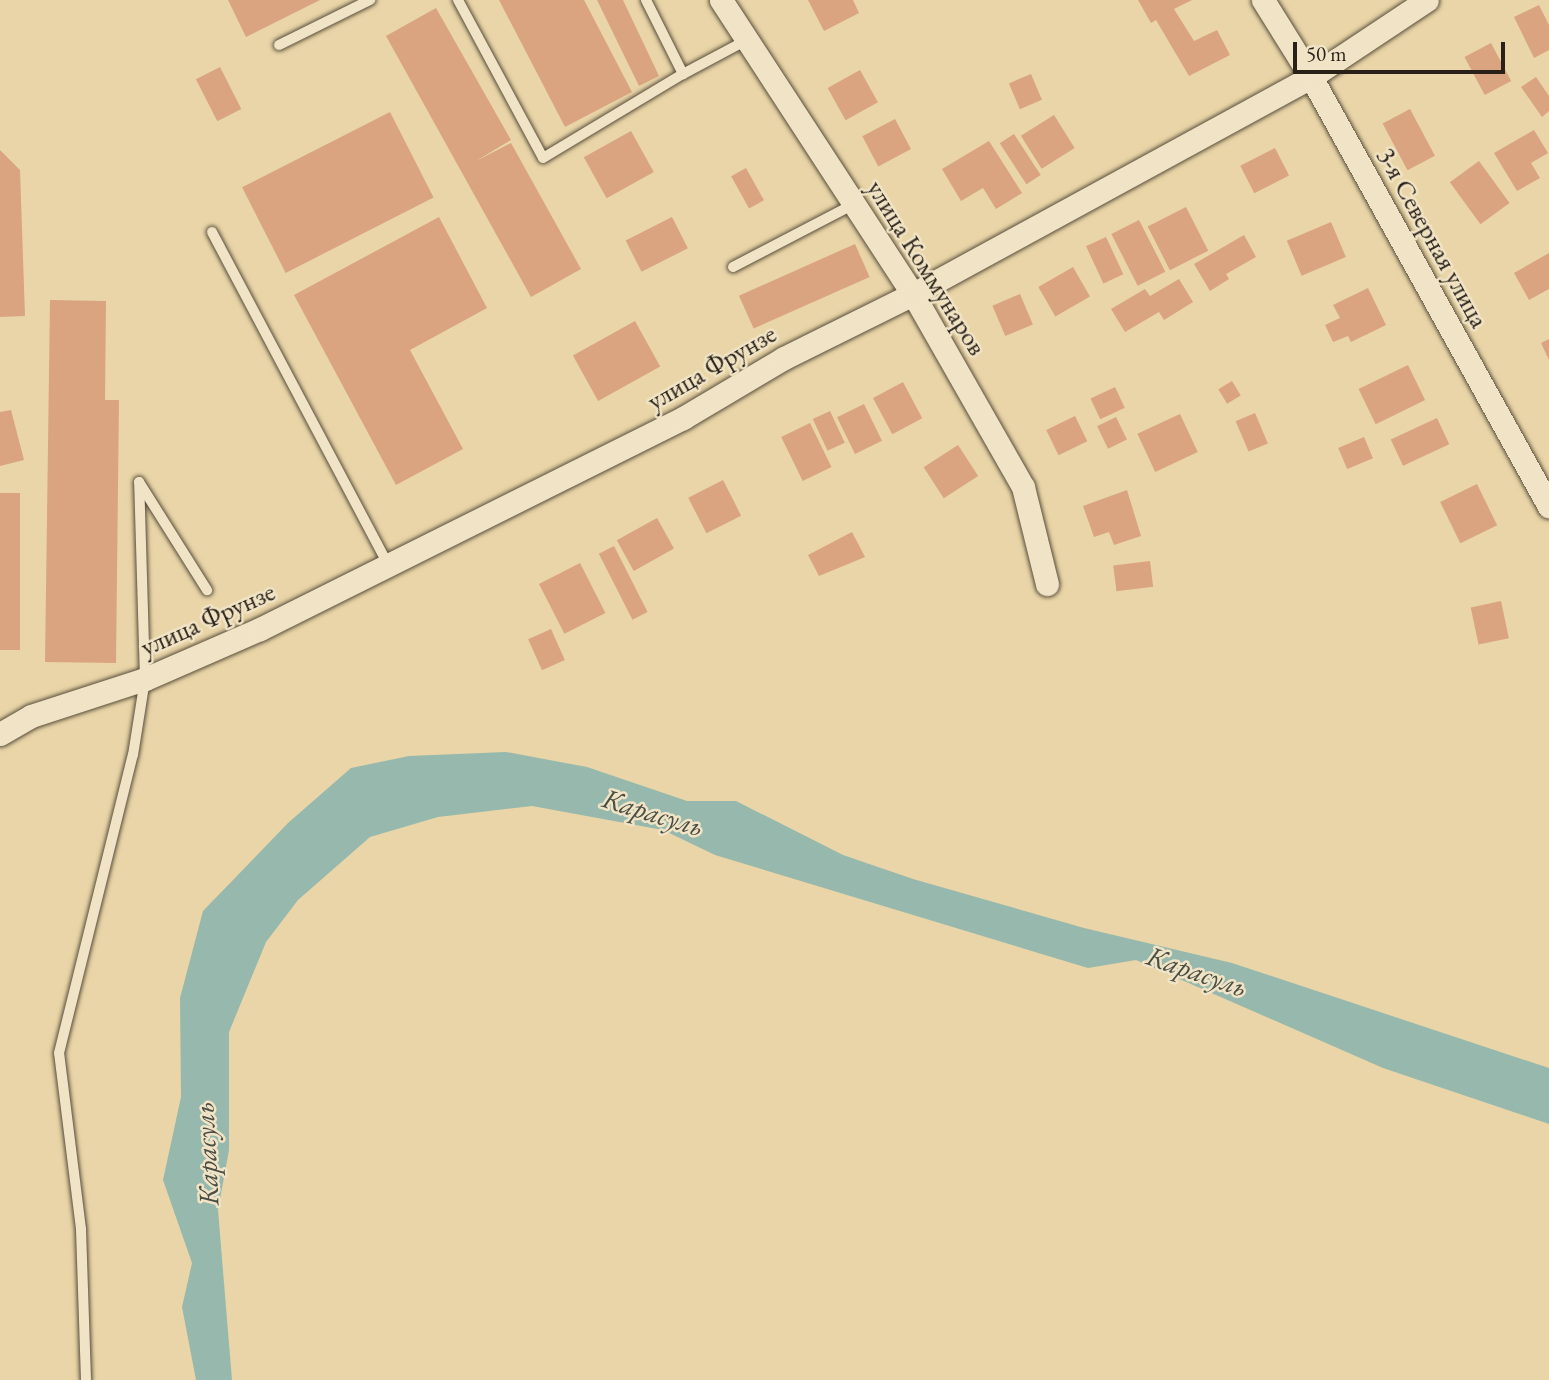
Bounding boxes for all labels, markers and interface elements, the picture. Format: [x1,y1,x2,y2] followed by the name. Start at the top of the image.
[1297,28,1509,72] scale bar
[1306,40,1347,67] text: 50 m
[1370,142,1494,334] street label: 3-я Северная улица
[860,175,992,361] street label: улица Коммунаров
[642,319,782,417] street label: улица Фрунзе
[136,577,280,663] street label: улица Фрунзе
[599,781,707,843] water label: Карасуль
[1143,938,1251,1004] water label: Карасуль
[187,1101,225,1207] water label: Карасуль

